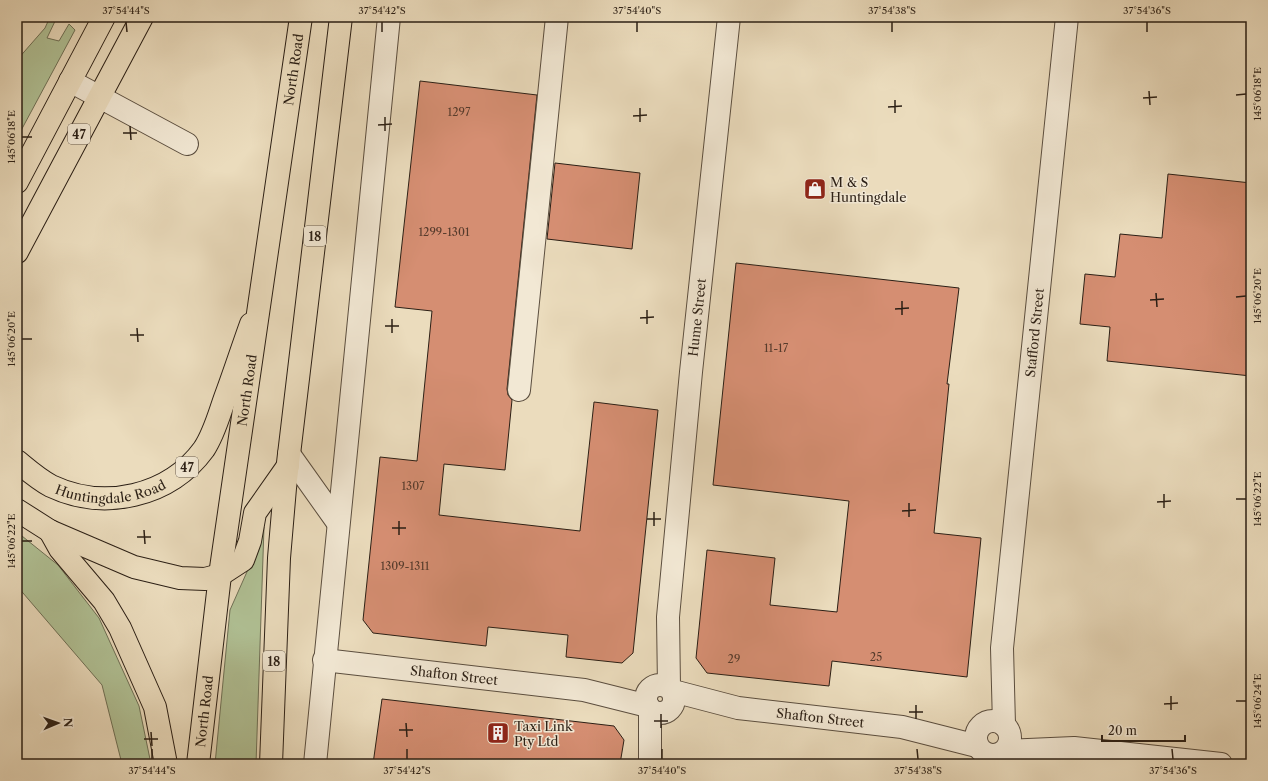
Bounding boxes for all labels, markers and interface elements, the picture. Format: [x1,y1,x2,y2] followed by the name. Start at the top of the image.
[102,4,150,17] text: 37°54'44"S
[358,4,406,17] text: 37°54'42"S
[613,4,661,17] text: 37°54'40"S
[868,4,916,17] text: 37°54'38"S
[1123,4,1171,17] text: 37°54'36"S
[280,33,306,106] street label: North Road
[1251,67,1264,121] text: 145°06'18"E
[448,105,471,119] house number: 1297
[5,110,18,164] text: 145°06'18"E
[68,124,90,144] road number: 47
[830,174,906,205] place label: M & S Huntingdale
[802,176,828,202] shop icon: M & S Huntingdale
[418,225,470,239] house number: 1299-1301
[304,226,326,246] road number: 18
[1251,268,1264,324] text: 145°06'20"E
[685,277,709,357] street label: Hume Street
[1022,287,1047,378] street label: Stafford Street
[5,311,18,367] text: 145°06'20"E
[764,341,789,355] house number: 11-17
[234,353,260,427] street label: North Road
[176,457,198,477] road number: 47
[1251,471,1264,527] text: 145°06'22"E
[53,476,168,506] street label: Huntingdale Road
[401,479,425,493] house number: 1307
[5,513,18,569] text: 145°06'22"E
[381,559,430,573] house number: 1309-1311
[870,650,882,664] house number: 25
[263,651,285,671] road number: 18
[728,652,740,666] house number: 29
[409,662,499,688] street label: Shafton Street
[1251,673,1264,728] text: 145°06'24"E
[192,674,216,748] street label: North Road
[38,703,78,743] north arrow
[776,705,865,731] street label: Shafton Street
[1102,717,1185,743] scale bar
[61,718,75,728] text: N
[514,718,573,749] place label: Taxi Link Pty Ltd
[485,720,511,746] building icon: Taxi Link Pty Ltd
[1108,723,1137,738] text: 20 m
[128,764,176,777] text: 37°54'44"S
[383,764,431,777] text: 37°54'42"S
[638,764,686,777] text: 37°54'40"S
[894,764,942,777] text: 37°54'38"S
[1149,764,1197,777] text: 37°54'36"S

